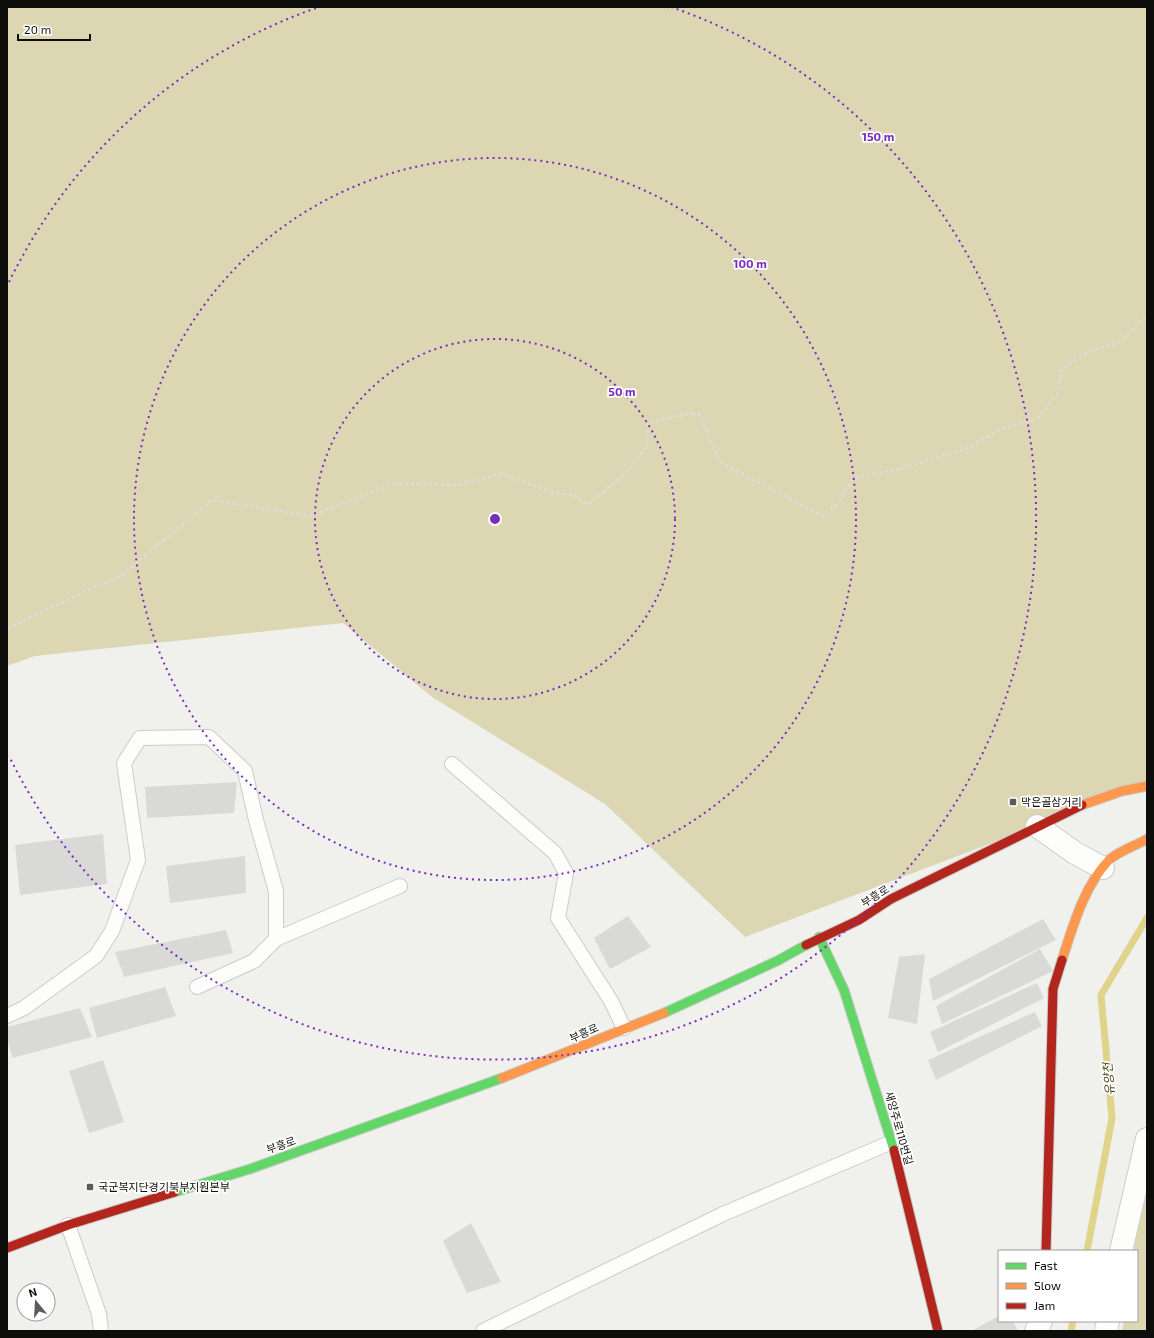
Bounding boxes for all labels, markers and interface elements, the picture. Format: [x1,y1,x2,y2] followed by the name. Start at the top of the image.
[18,16,90,42] scale bar
[24,22,51,36] text: 20 m
[862,129,894,143] text: 150 m
[733,256,767,270] text: 100 m
[608,384,636,398] text: 50 m
[488,512,502,526] centre of rings
[1021,795,1082,808] place label: 막은골삼거리
[1008,797,1018,807] marker: 막은골삼거리
[858,882,891,909] street label: 부흥로
[567,1020,600,1045] street label: 부흥로
[1099,1060,1116,1096] water label: 유양천
[883,1089,916,1166] street label: 새양주로110번길
[264,1133,297,1156] street label: 부흥로
[98,1180,230,1193] place label: 국군복지단경기북부지원본부
[85,1182,95,1192] marker: 국군복지단경기북부지원본부
[998,1250,1138,1322] legend
[1034,1258,1058,1272] text: Fast
[1034,1278,1061,1292] text: Slow
[16,1282,56,1322] north arrow
[27,1285,39,1299] text: N
[1034,1298,1055,1312] text: Jam

